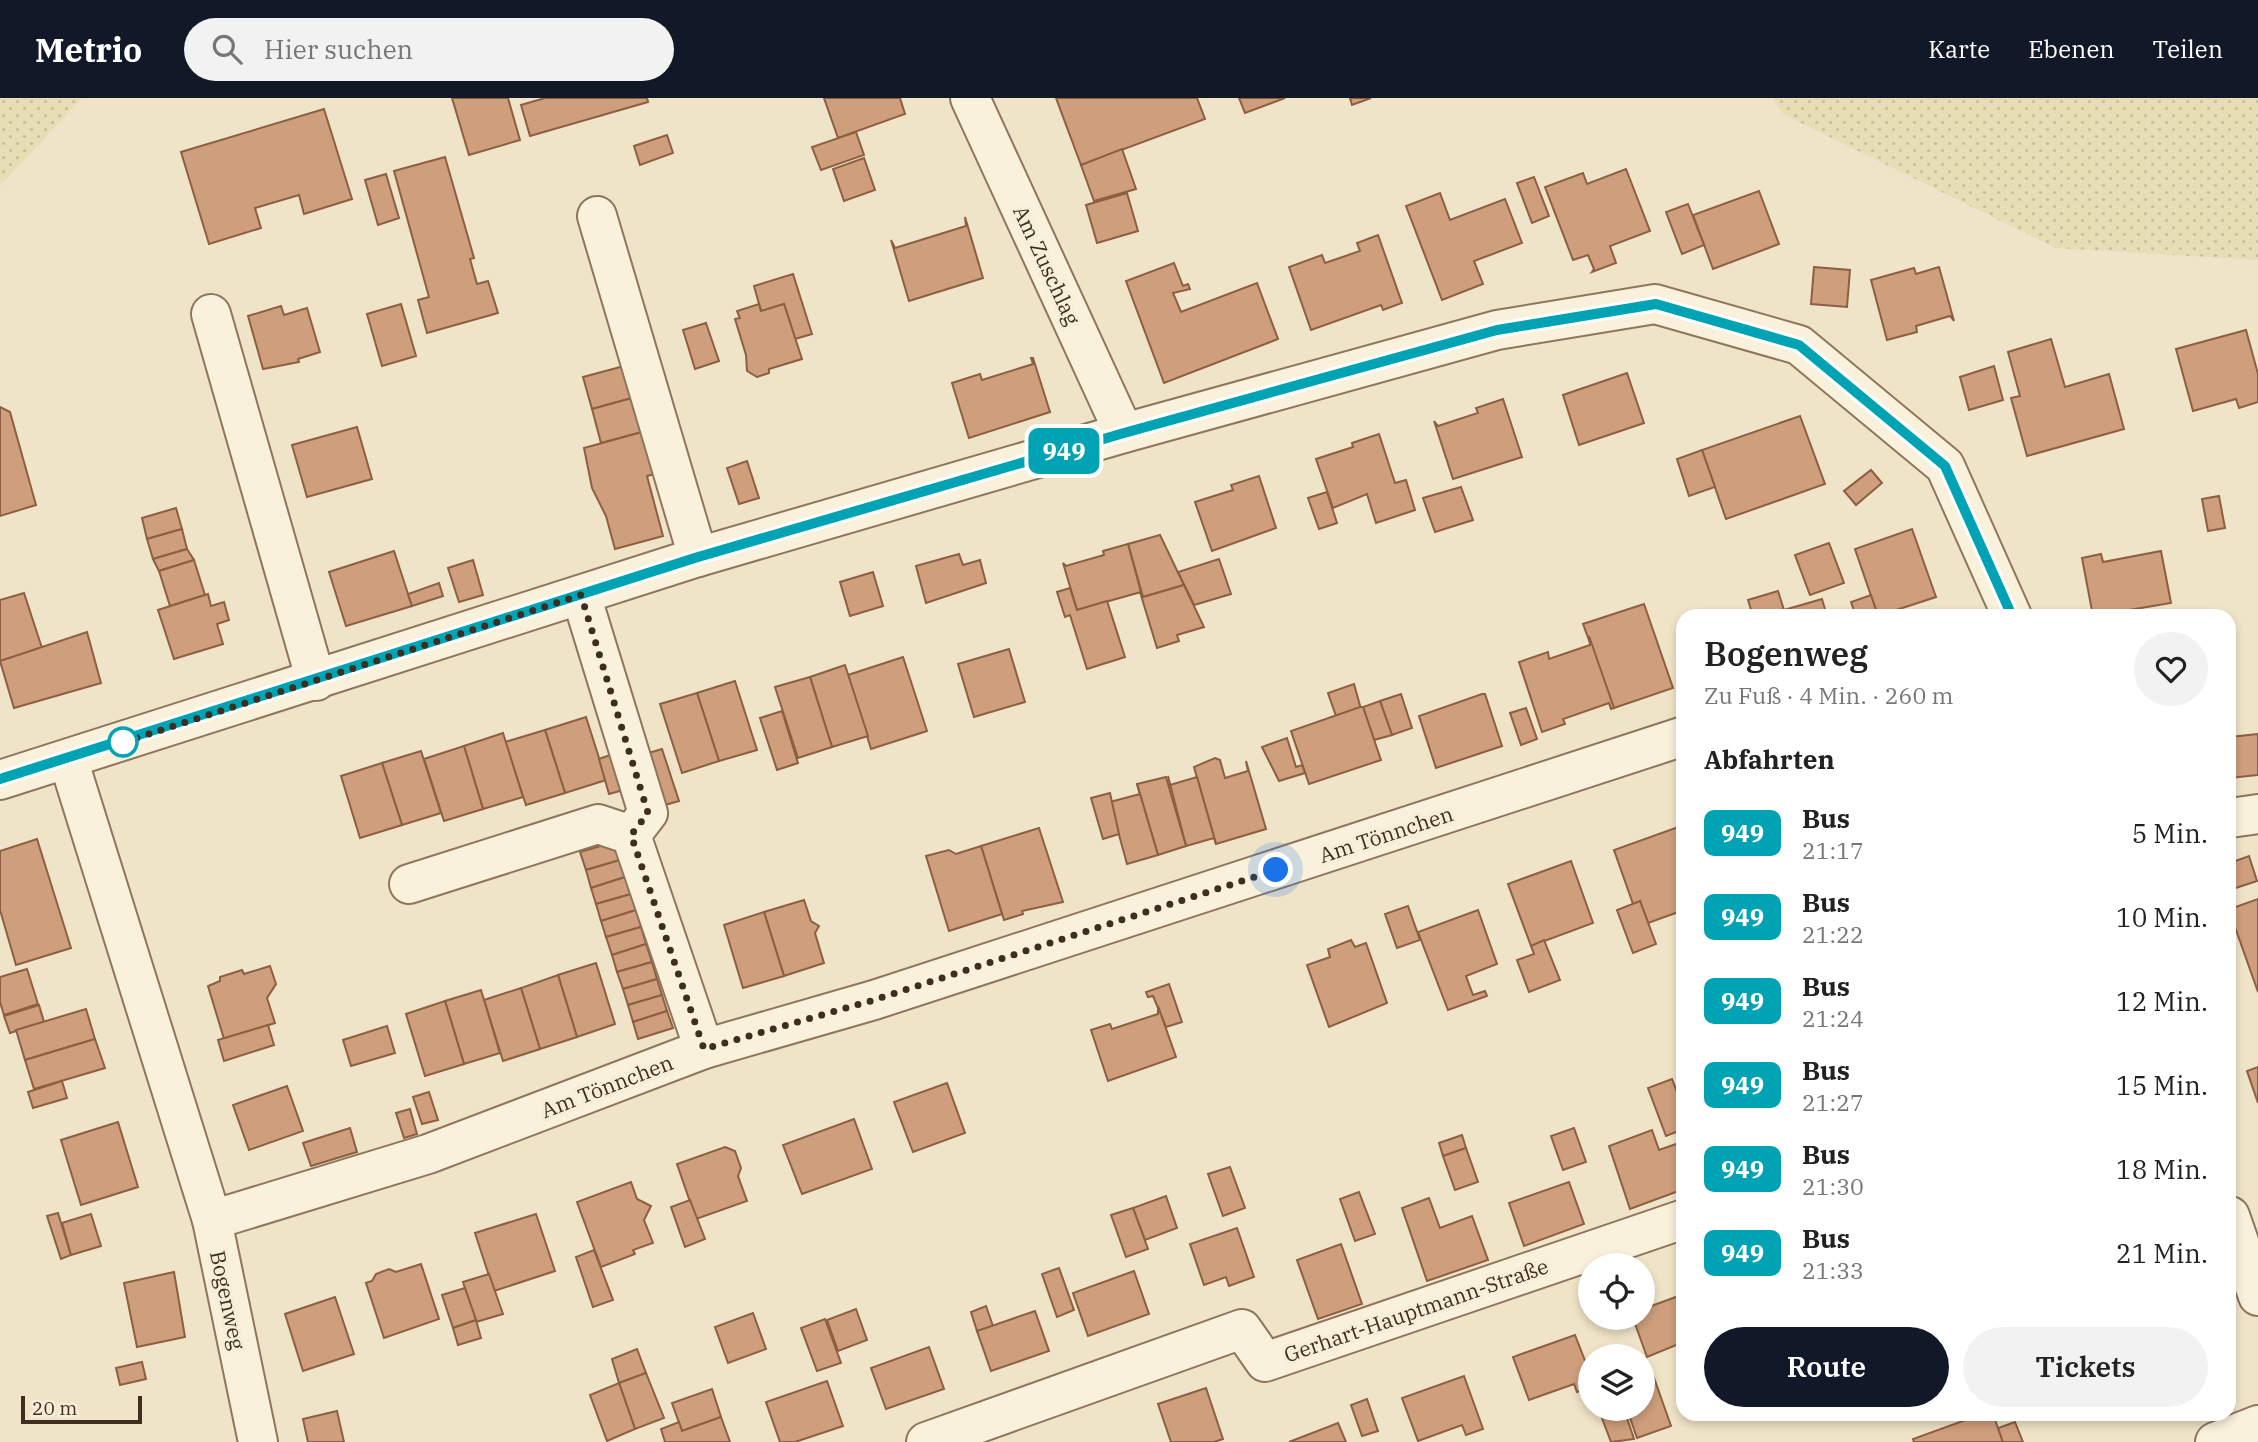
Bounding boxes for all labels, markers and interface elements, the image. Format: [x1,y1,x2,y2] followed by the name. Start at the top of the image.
[184,18,674,81] search box
[35,28,142,71] text: Metrio
[208,30,246,68] icon: search
[264,32,413,66] text: Hier suchen
[1928,33,1990,65] text: Karte
[2028,33,2115,65] text: Ebenen
[2153,33,2223,65] text: Teilen
[1007,201,1087,330] street label: Am Zuschlag
[1024,428,1104,474] line badge: 949
[1042,435,1086,467] text: 949
[1704,632,1868,675] text: Bogenweg
[2134,632,2208,706] button: heart
[1704,680,1953,710] text: Zu Fuß · 4 Min. · 260 m
[108,727,138,757] unlabelled marker
[1704,742,1835,776] text: Abfahrten
[1315,799,1457,869] street label: Am Tönnchen
[1802,801,1850,835] text: Bus
[2132,816,2208,850] text: 5 Min.
[1721,817,1764,849] text: 949
[1802,835,1864,865] text: 21:17
[1258,852,1293,887] your location
[1802,885,1850,919] text: Bus
[2116,900,2208,934] text: 10 Min.
[1721,901,1764,933] text: 949
[1802,919,1864,949] text: 21:22
[1802,969,1850,1003] text: Bus
[2116,984,2208,1018] text: 12 Min.
[1721,985,1764,1017] text: 949
[1802,1003,1864,1033] text: 21:24
[537,1048,677,1124] street label: Am Tönnchen
[1802,1053,1850,1087] text: Bus
[2116,1068,2208,1102] text: 15 Min.
[1721,1069,1764,1101] text: 949
[1802,1087,1864,1117] text: 21:27
[1802,1137,1850,1171] text: Bus
[2116,1152,2208,1186] text: 18 Min.
[1721,1153,1764,1185] text: 949
[1802,1171,1864,1201] text: 21:30
[1802,1221,1850,1255] text: Bus
[2116,1236,2208,1270] text: 21 Min.
[1721,1237,1764,1269] text: 949
[204,1248,252,1353] street label: Bogenweg
[1280,1252,1552,1368] street label: Gerhart-Hauptmann-Straße
[1578,1253,1655,1421] map controls
[1578,1253,1655,1330] button: locate
[1802,1255,1864,1285] text: 21:33
[1704,1327,1949,1407] button: Route
[1963,1327,2208,1407] button: Tickets
[1578,1344,1655,1421] button: layers
[21,1393,142,1425] scale bar
[32,1396,77,1420] text: 20 m

